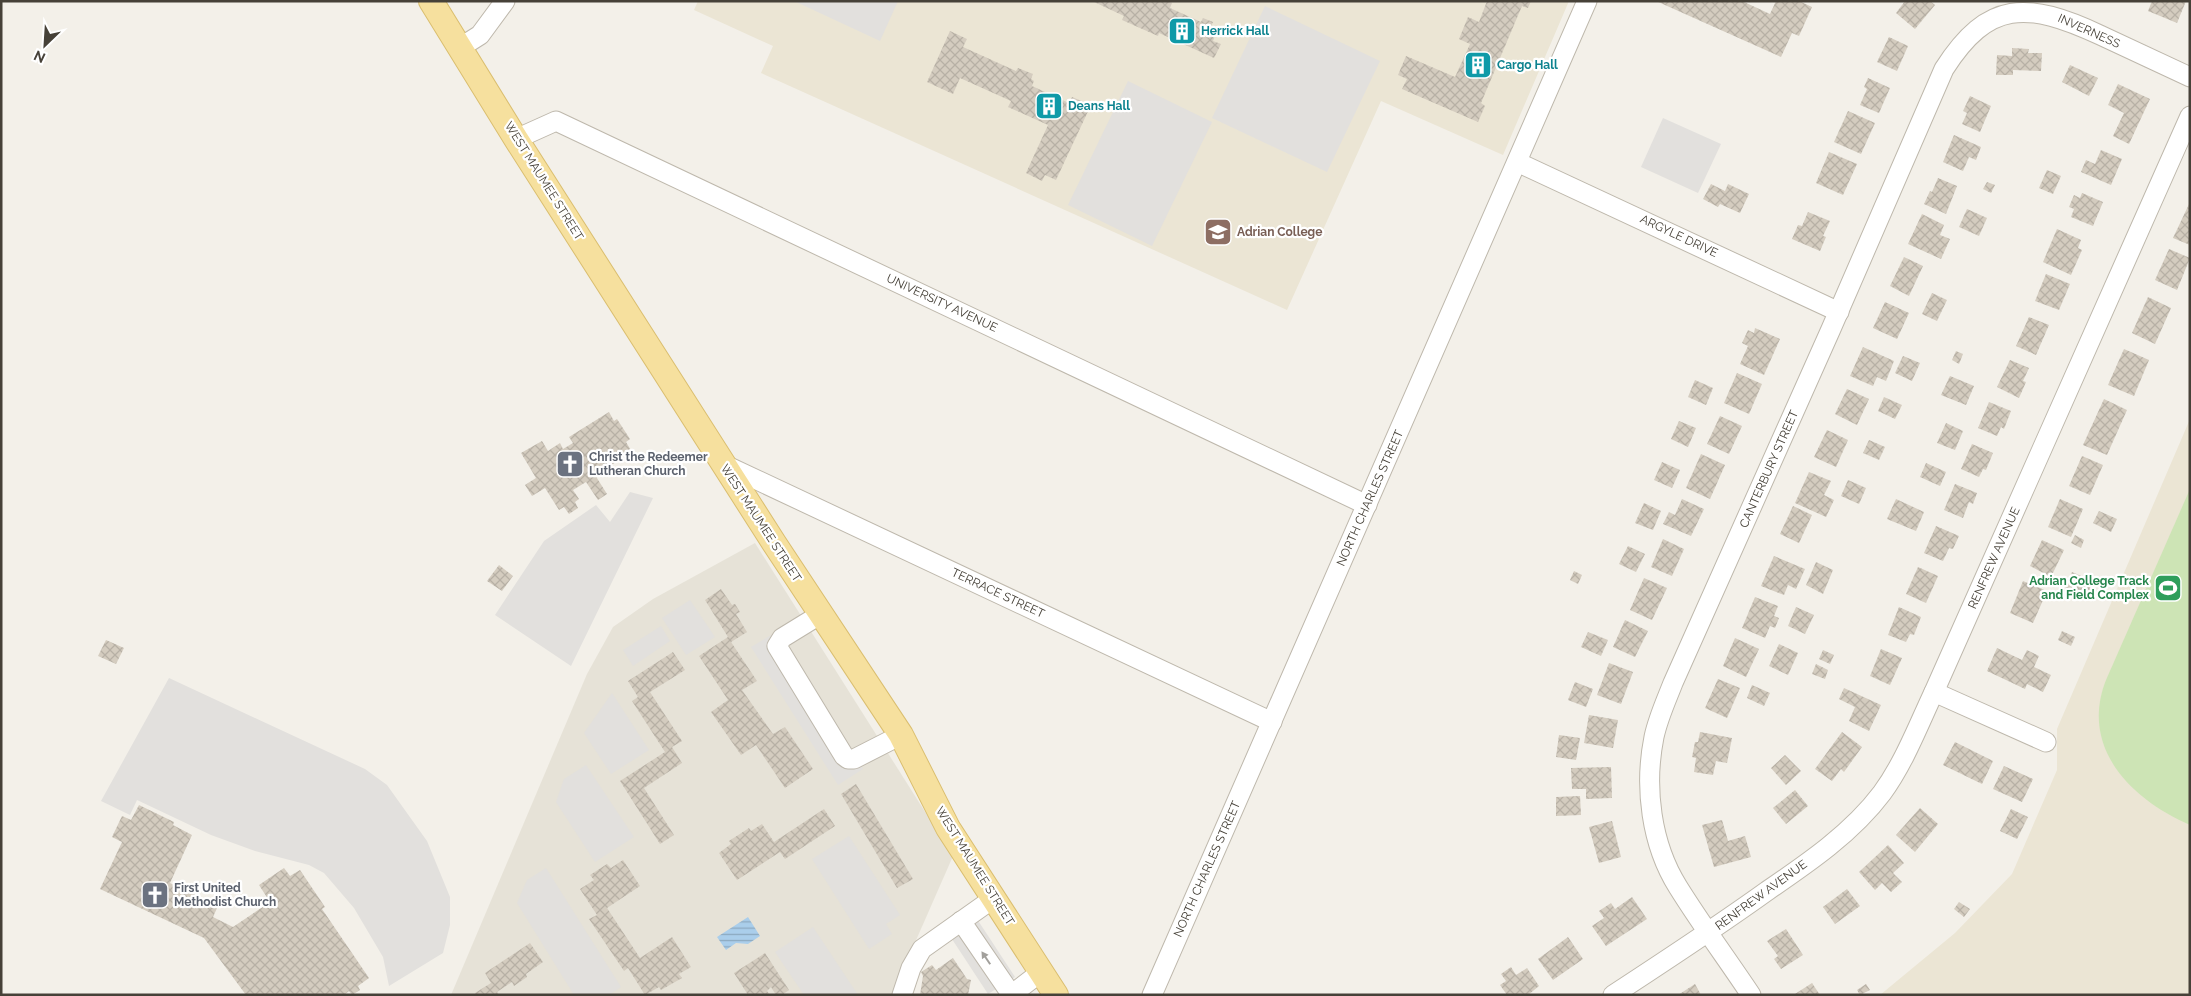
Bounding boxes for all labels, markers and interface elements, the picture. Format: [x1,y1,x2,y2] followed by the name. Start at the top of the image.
[2056,11,2122,51] street label: INVERNESS
[1167,16,1197,46] building icon: Herrick Hall
[20,20,70,70] north arrow
[1201,24,1269,38] place label: Herrick Hall
[31,47,48,66] text: N
[1463,50,1493,80] building icon: Cargo Hall
[1497,58,1558,72] place label: Cargo Hall
[1034,91,1064,121] building icon: Deans Hall
[1068,99,1130,113] place label: Deans Hall
[502,119,587,243] street label: WEST MAUMEE STREET
[1638,212,1720,260] street label: ARGYLE DRIVE
[1203,217,1233,247] school or university icon: Adrian College
[1237,225,1322,239] place label: Adrian College
[884,271,1000,335] street label: UNIVERSITY AVENUE
[1737,407,1802,530] street label: CANTERBURY STREET
[1334,427,1407,568] street label: NORTH CHARLES STREET
[555,449,585,479] church icon: Christ the Redeemer Lutheran Church
[589,450,708,478] place label: Christ the Redeemer Lutheran Church
[718,462,805,585] street label: WEST MAUMEE STREET
[1965,505,2023,611] street label: RENFREW AVENUE
[949,565,1047,621] street label: TERRACE STREET
[2153,573,2183,603] sports icon: Adrian College Track and Field Complex
[2029,574,2150,602] place label: Adrian College Track and Field Complex
[1171,798,1244,939] street label: NORTH CHARLES STREET
[933,804,1018,928] street label: WEST MAUMEE STREET
[1712,857,1810,933] street label: RENFREW AVENUE
[140,880,170,910] church icon: First United Methodist Church
[174,881,276,909] place label: First United Methodist Church
[981,951,991,965] one-way arrow

